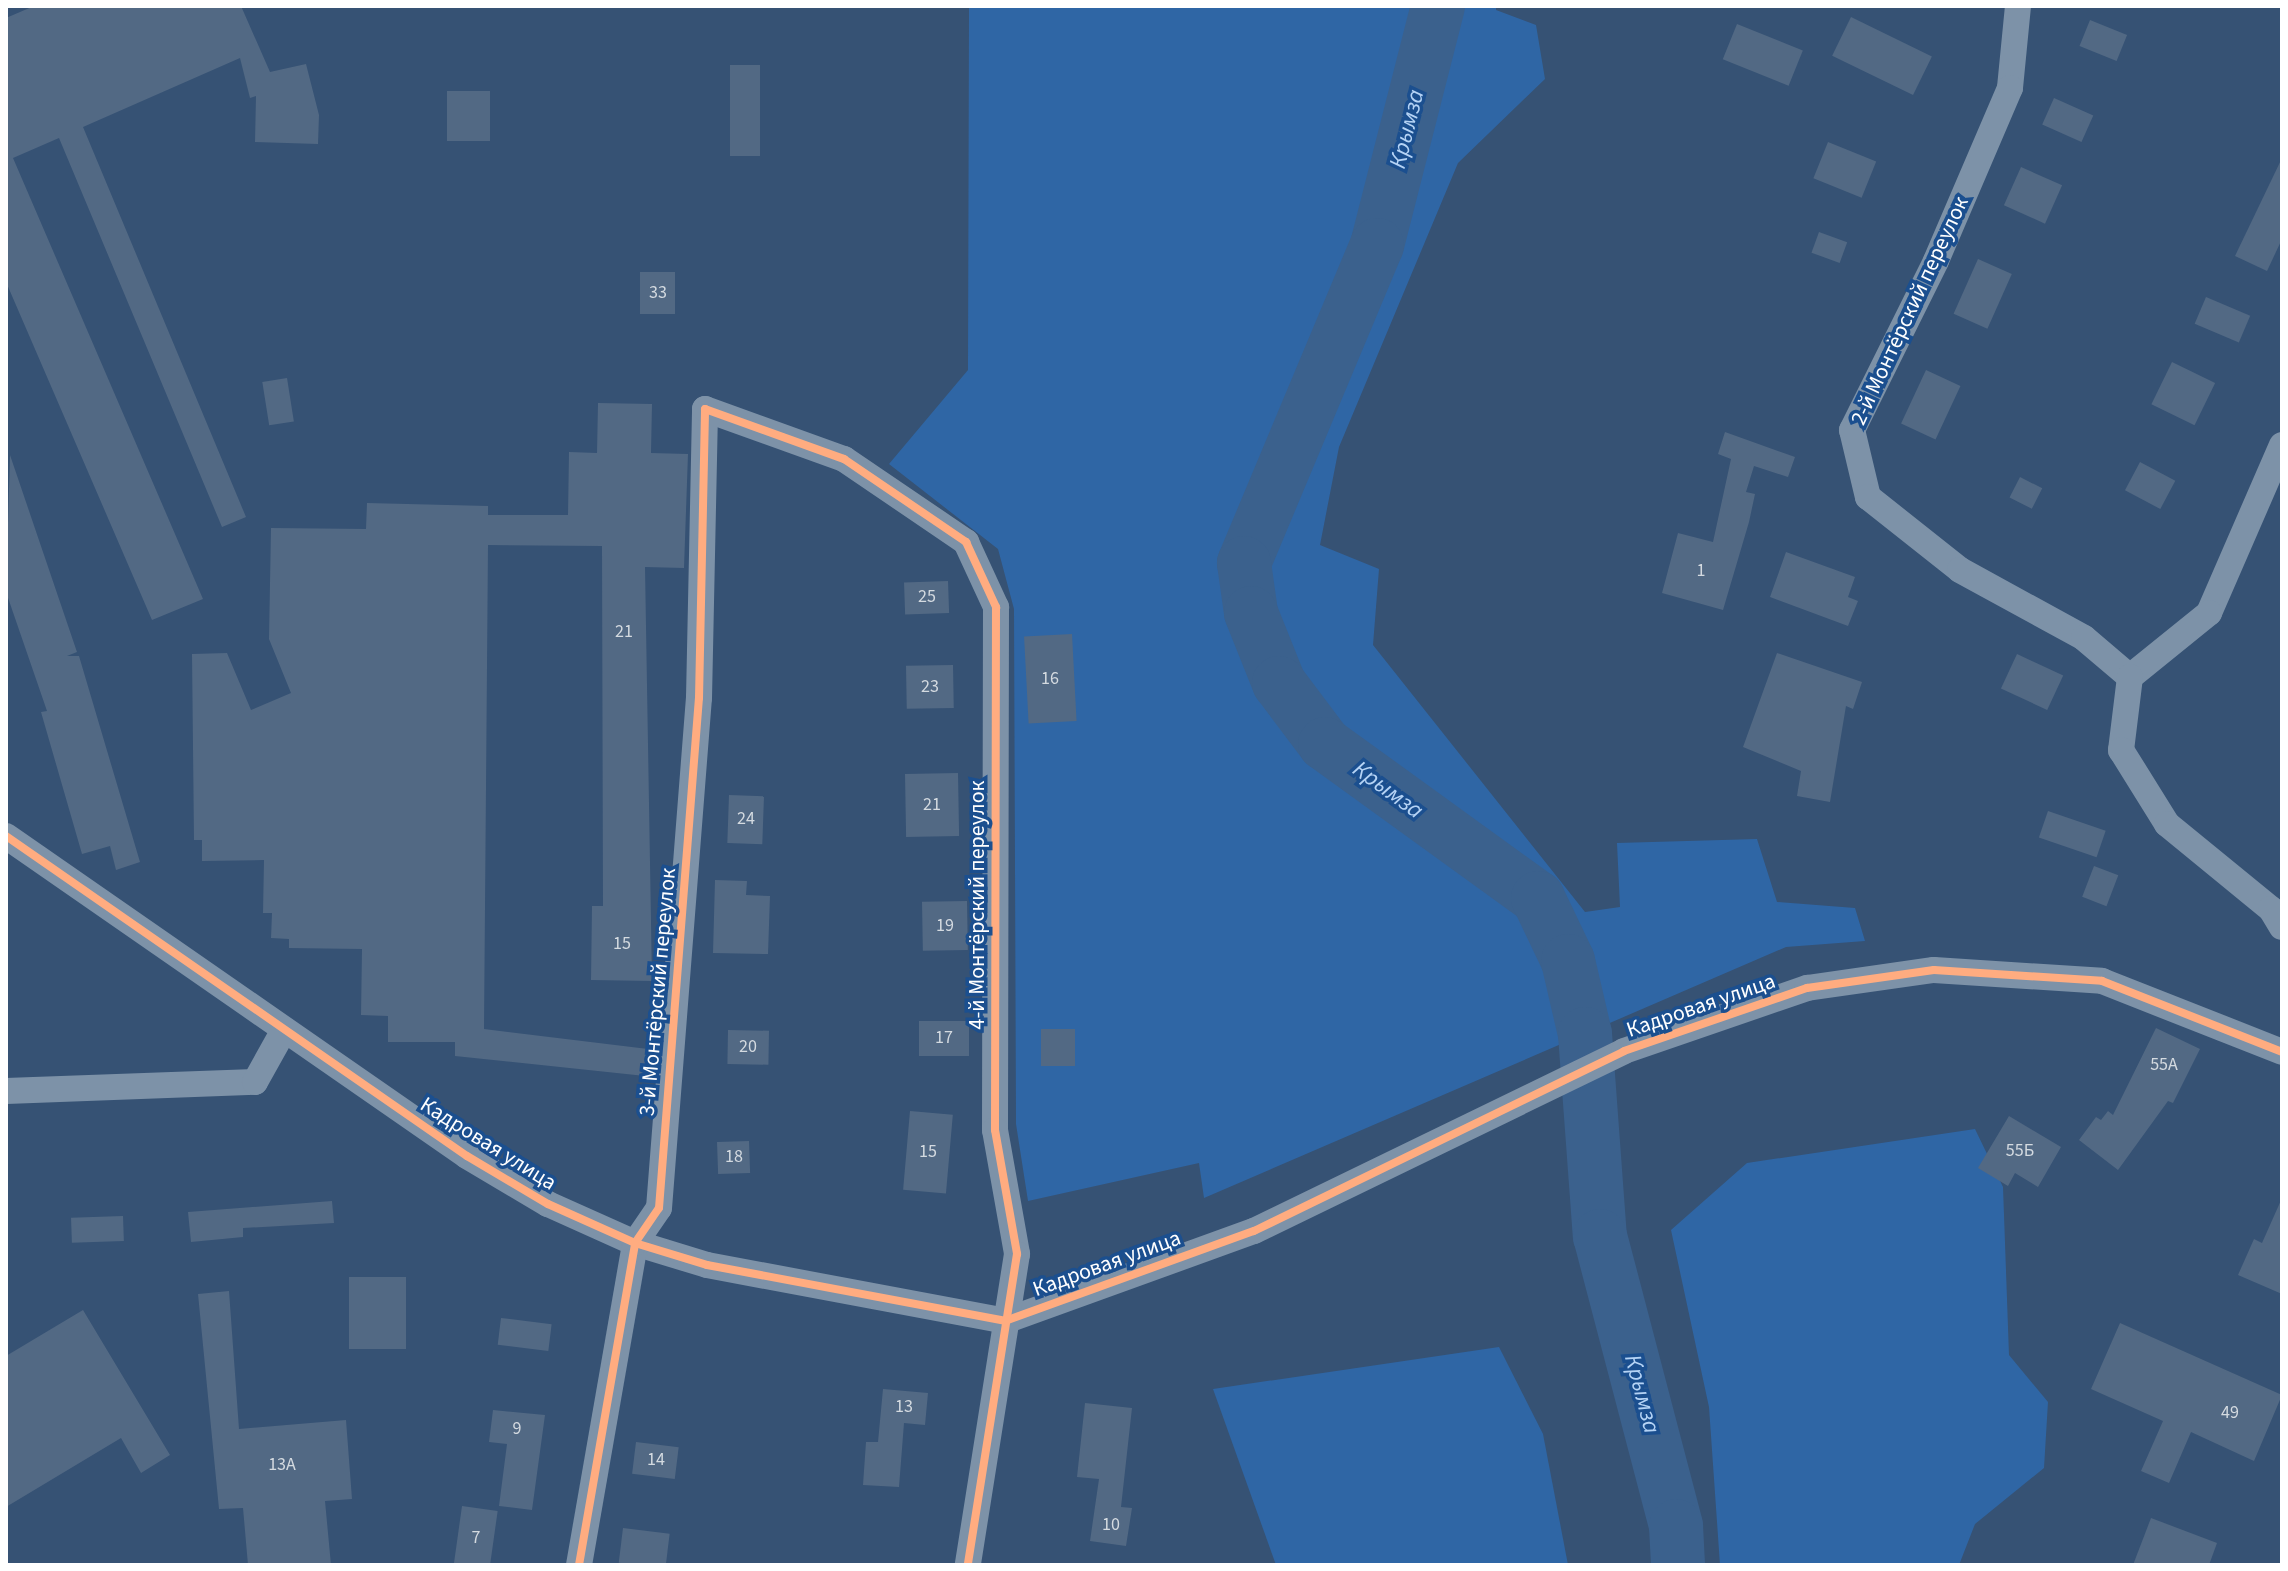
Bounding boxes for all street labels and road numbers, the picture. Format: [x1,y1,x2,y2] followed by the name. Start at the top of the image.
[1845,193,1975,429] street label: 2-й Монтёрский переулок
[965,781,991,1029] street label: 4-й Монтёрский переулок
[634,867,682,1117] street label: 3-й Монтёрский переулок
[1623,968,1779,1044] street label: Кадровая улица
[415,1092,561,1196] street label: Кадровая улица
[1029,1225,1185,1303] street label: Кадровая улица

